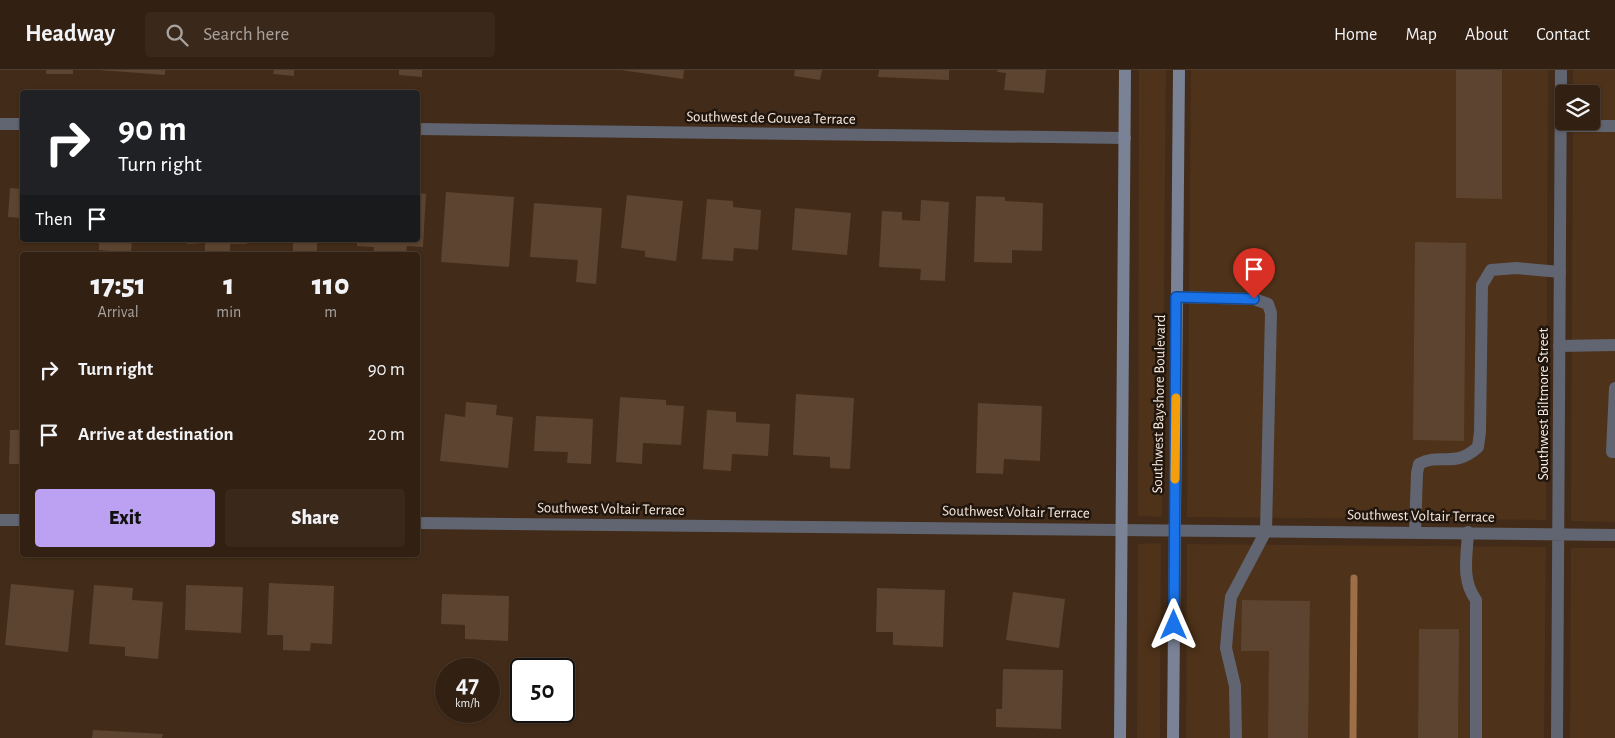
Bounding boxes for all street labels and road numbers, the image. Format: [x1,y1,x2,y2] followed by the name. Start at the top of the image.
[686,109,856,127] street label: Southwest de Gouvea Terrace
[1150,314,1168,493] street label: Southwest Bayshore Boulevard
[1536,327,1551,480] street label: Southwest Biltmore Street
[537,500,685,518] street label: Southwest Voltair Terrace
[942,503,1090,521] street label: Southwest Voltair Terrace
[1347,507,1495,525] street label: Southwest Voltair Terrace

